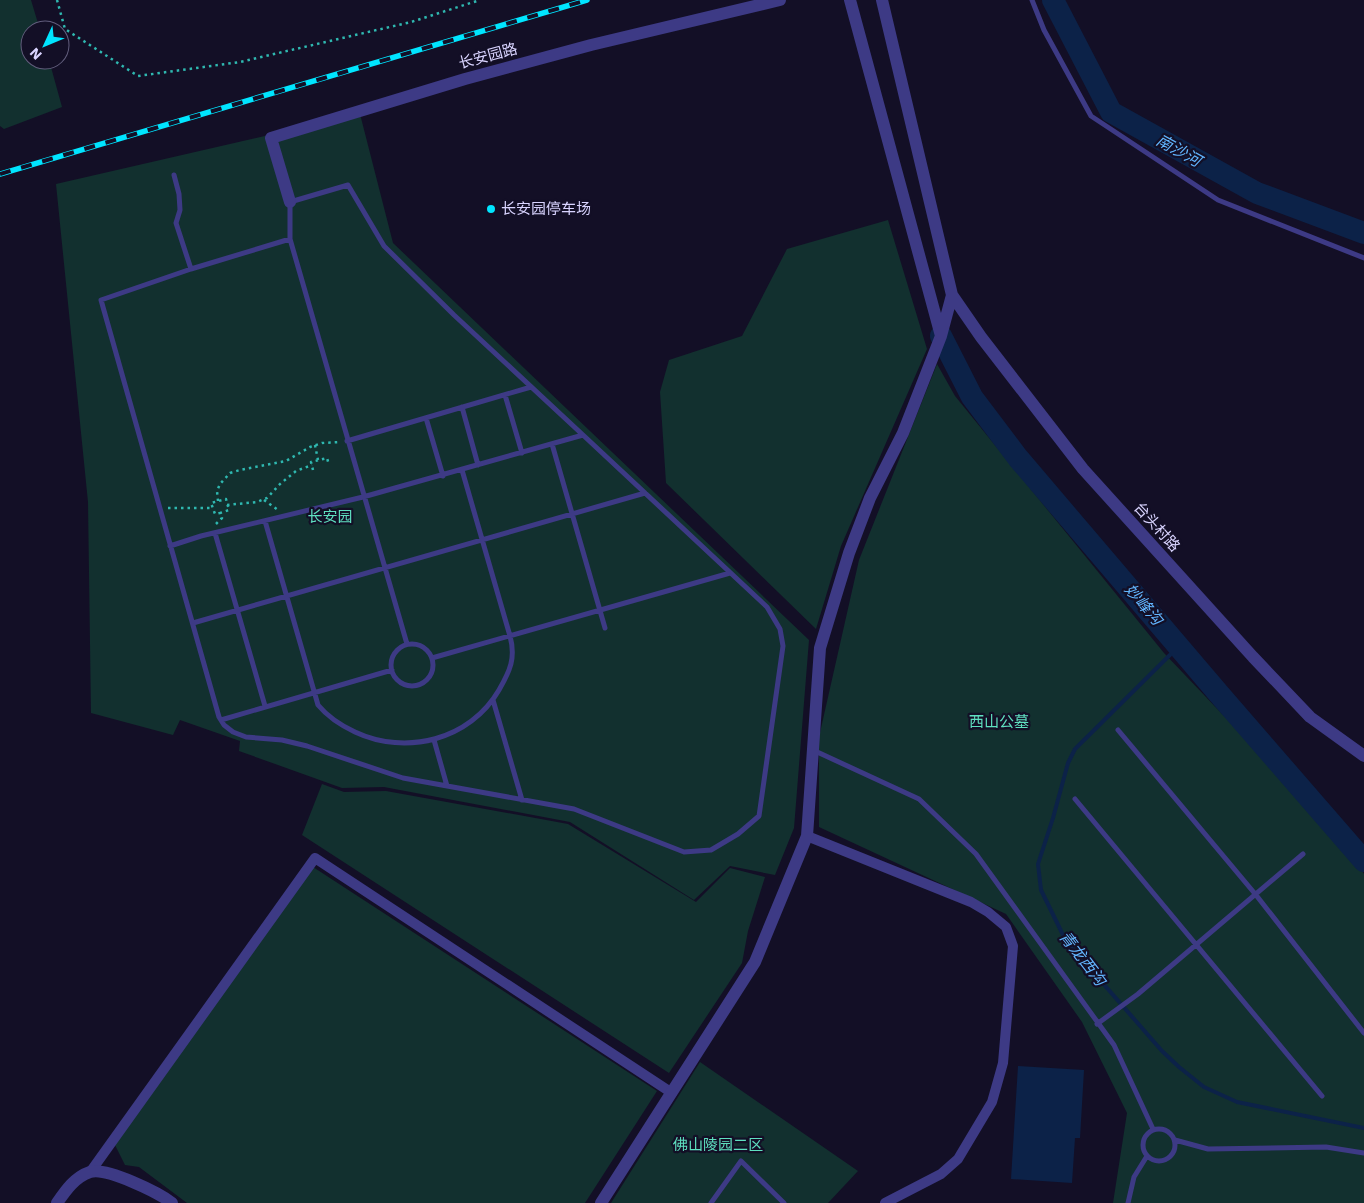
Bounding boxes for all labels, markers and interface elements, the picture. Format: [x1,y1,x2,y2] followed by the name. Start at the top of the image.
[20,20,70,70] north arrow
[457,40,519,72] street label: 长安园路
[26,45,45,63] text: N
[1153,130,1207,172] water label: 南沙河
[501,200,591,218] place label: 长安园停车场
[485,203,497,215] marker: 长安园停车场
[1130,499,1184,555] street label: 台头村路
[307,508,353,526] park label: 长安园
[1121,580,1168,630] water label: 妙峰沟
[969,713,1029,731] park label: 西山公墓
[1055,927,1111,991] water label: 青龙西沟
[673,1136,763,1154] park label: 佛山陵园二区

